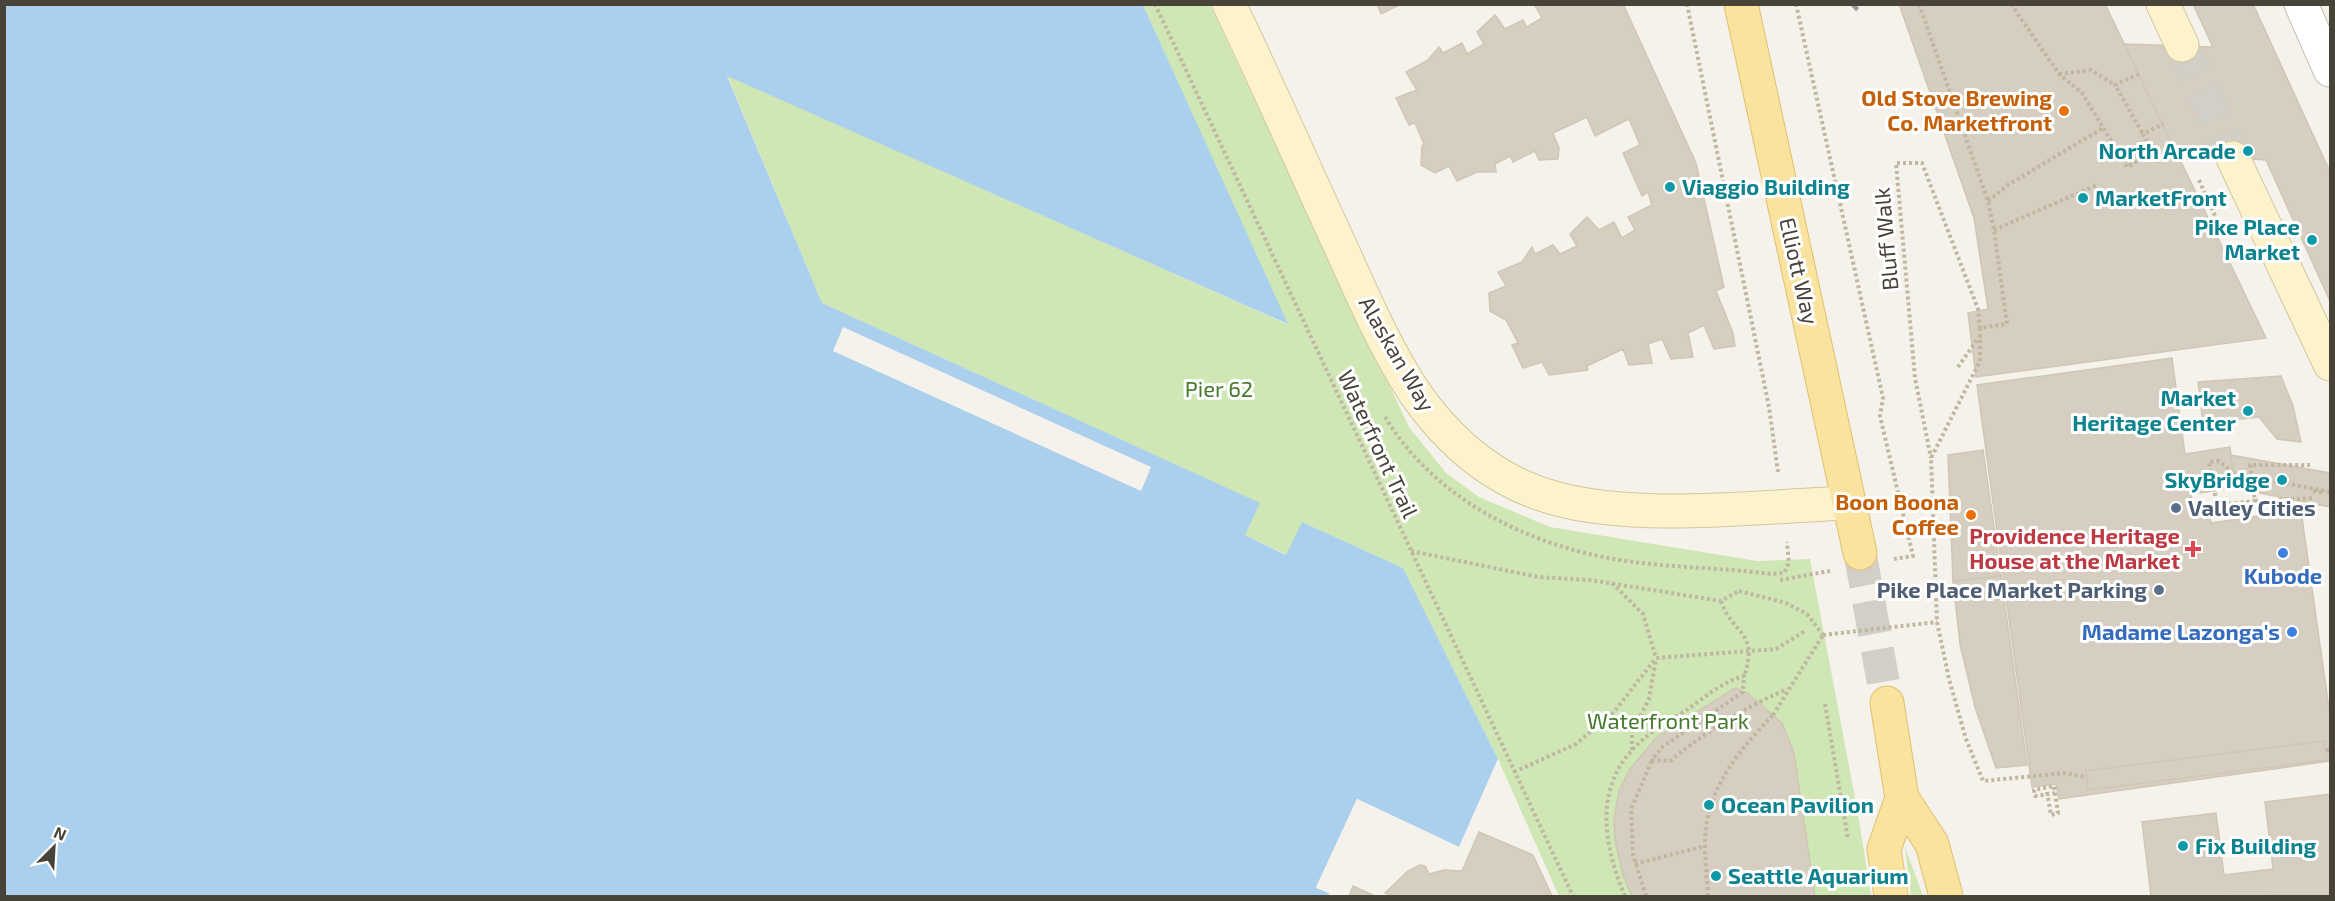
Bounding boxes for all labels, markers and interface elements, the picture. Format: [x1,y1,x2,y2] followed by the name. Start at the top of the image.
[1861,84,2052,135] place label: Old Stove Brewing Co. Marketfront
[2057,104,2071,118] marker: Old Stove Brewing Co. Marketfront
[2098,137,2236,163] place label: North Arcade
[2241,144,2255,158] marker: North Arcade
[1682,173,1850,199] place label: Viaggio Building
[1663,180,1677,194] marker: Viaggio Building
[2095,184,2227,210] place label: MarketFront
[1868,186,1902,292] street label: Bluff Walk
[2076,191,2090,205] marker: MarketFront
[2194,213,2300,264] place label: Pike Place Market
[1775,215,1825,327] street label: Elliott Way
[2305,233,2319,247] marker: Pike Place Market
[1354,291,1441,416] street label: Alaskan Way
[1333,365,1425,522] street label: Waterfront Trail
[1185,375,1253,401] park label: Pier 62
[2072,384,2237,435] place label: Market Heritage Center
[2241,404,2255,418] marker: Market Heritage Center
[2165,466,2270,493] place label: SkyBridge
[2275,473,2289,487] marker: SkyBridge
[1835,488,1959,539] place label: Boon Boona Coffee
[2188,494,2316,521] place label: Valley Cities
[2169,501,2183,515] marker: Valley Cities
[1964,508,1978,522] marker: Boon Boona Coffee
[1969,522,2180,573] place label: Providence Heritage House at the Market
[2184,540,2202,558] marker: Providence Heritage House at the Market
[2276,546,2290,560] marker: Kubode
[2244,562,2322,588] place label: Kubode
[1877,576,2147,602] place label: Pike Place Market Parking
[2152,583,2166,597] marker: Pike Place Market Parking
[2082,618,2280,644] place label: Madame Lazonga's
[2285,625,2299,639] marker: Madame Lazonga's
[1587,707,1749,733] park label: Waterfront Park
[1721,791,1874,817] place label: Ocean Pavilion
[1702,798,1716,812] marker: Ocean Pavilion
[24,817,84,877] north arrow
[51,822,69,844] text: N
[2195,832,2316,858] place label: Fix Building
[2176,839,2190,853] marker: Fix Building
[1728,862,1909,888] place label: Seattle Aquarium
[1709,869,1723,883] marker: Seattle Aquarium

